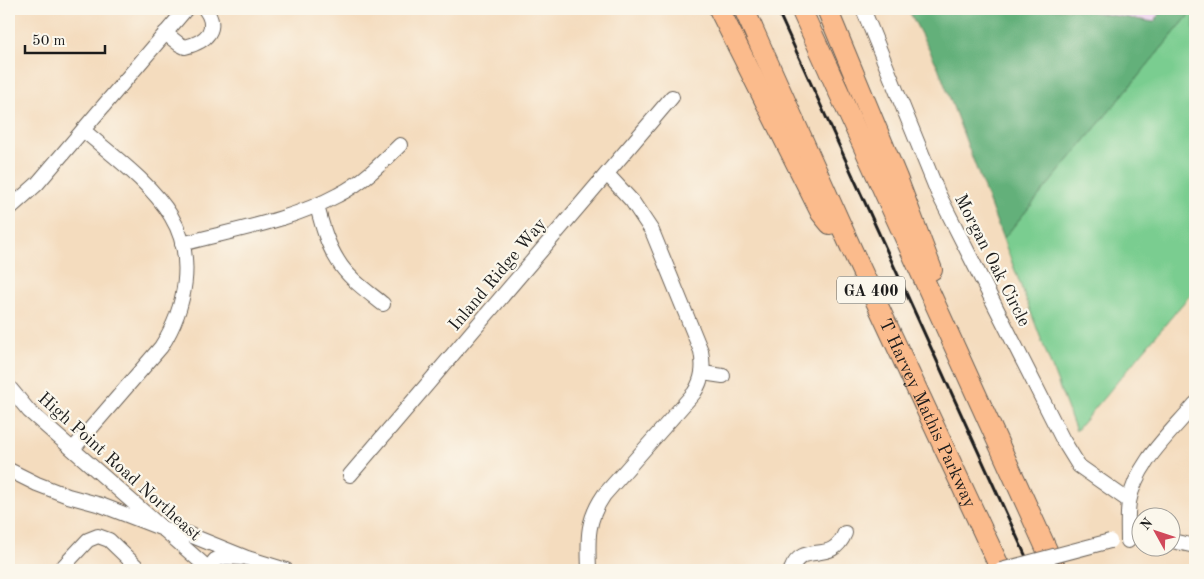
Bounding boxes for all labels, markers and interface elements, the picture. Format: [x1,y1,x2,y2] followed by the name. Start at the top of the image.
[25,22,105,54] scale bar
[32,34,66,49] text: 50 m
[951,191,1033,330] street label: Morgan Oak Circle
[446,215,550,334] street label: Inland Ridge Way
[837,276,905,304] road number: GA 400
[875,316,979,511] street label: T Harvey Mathis Parkway
[34,389,204,545] street label: High Point Road Northeast
[1132,506,1182,556] north arrow
[1138,515,1156,533] text: N

